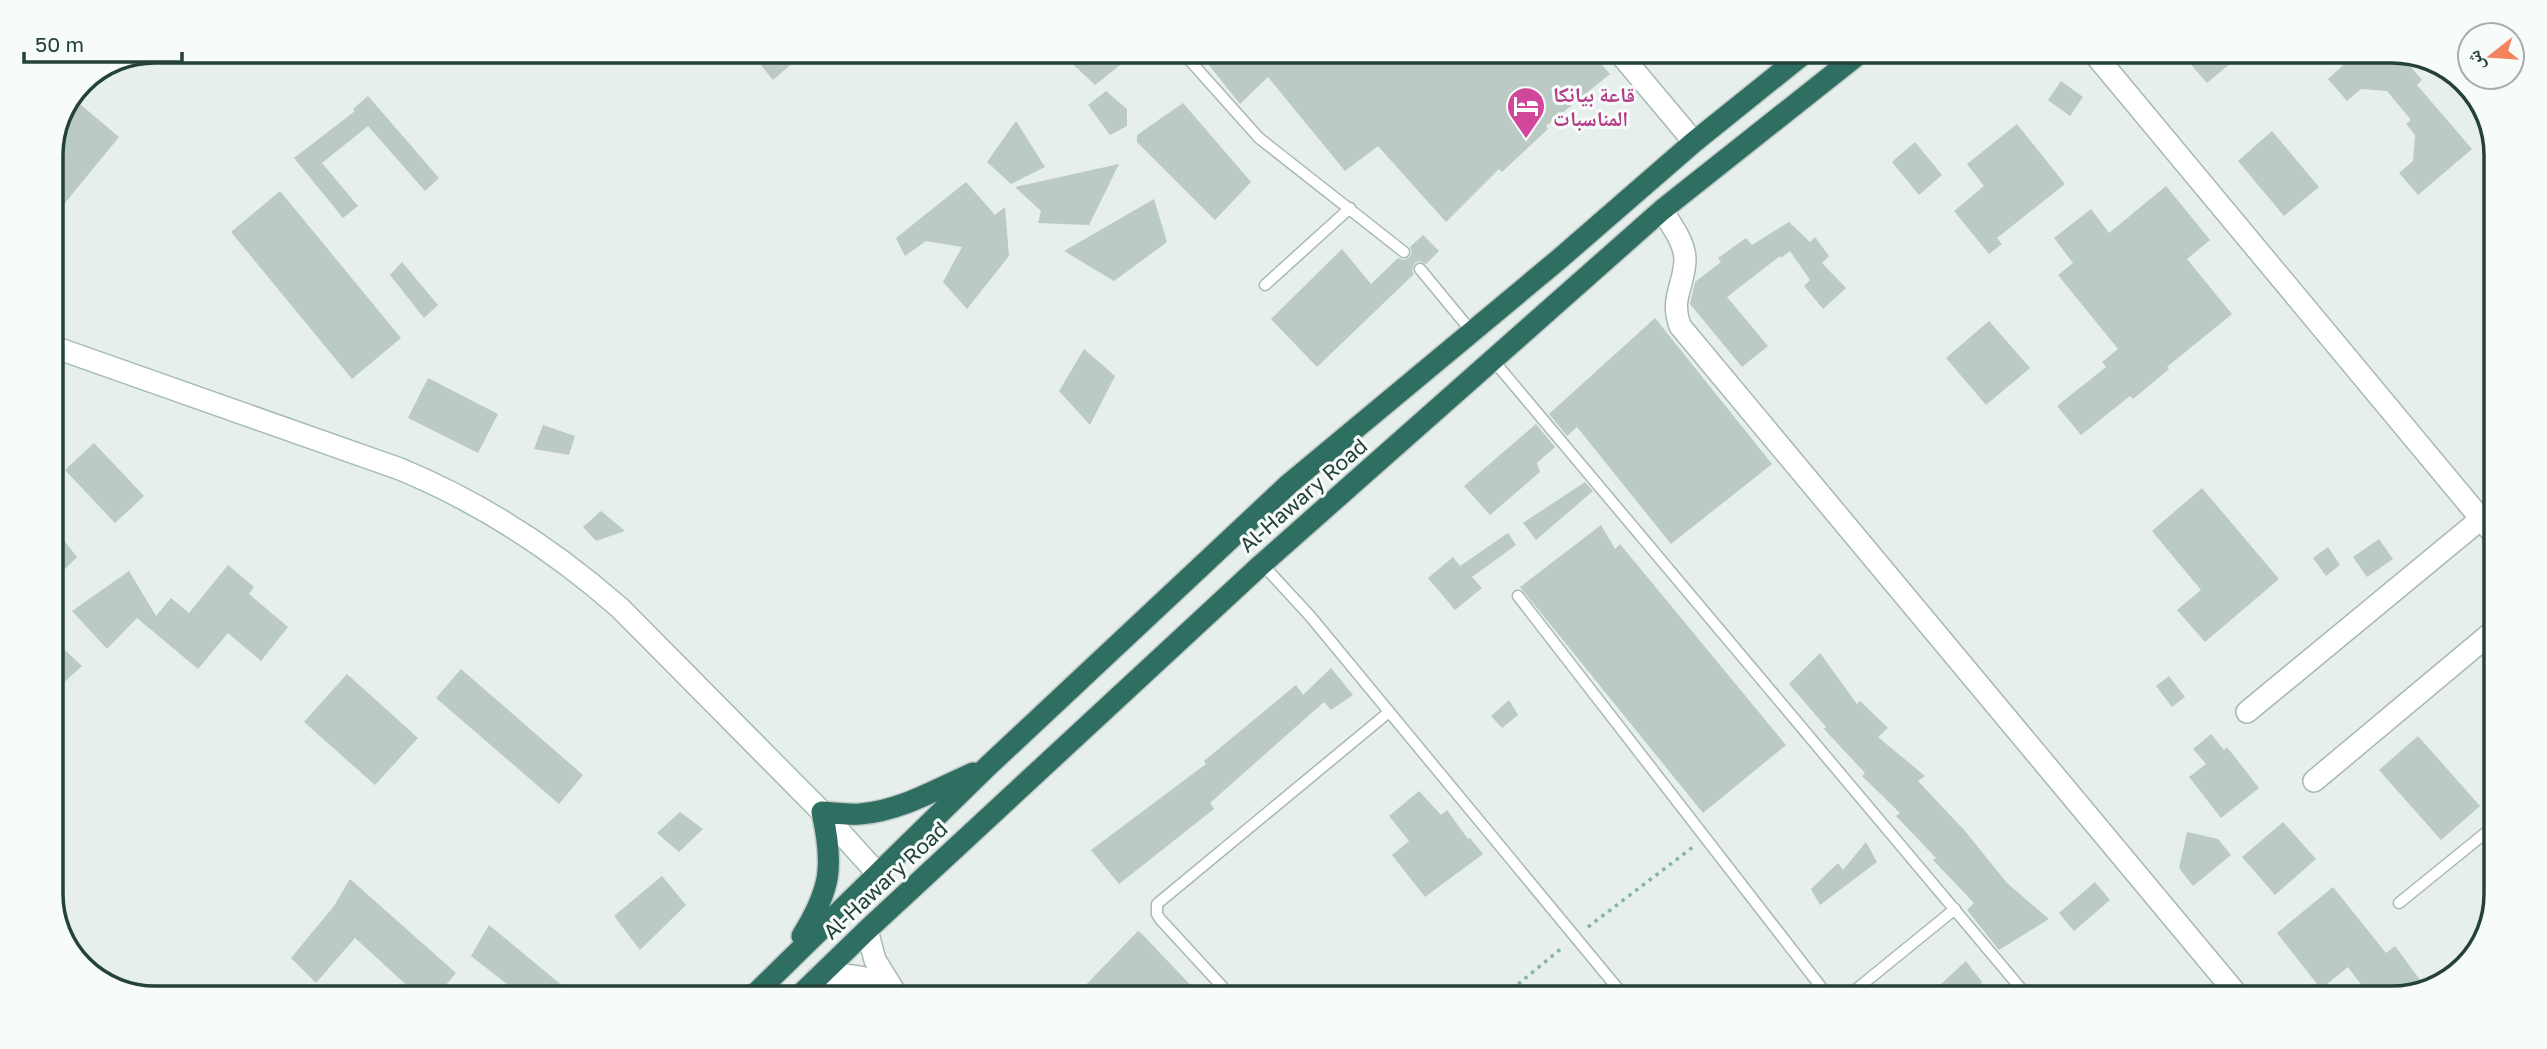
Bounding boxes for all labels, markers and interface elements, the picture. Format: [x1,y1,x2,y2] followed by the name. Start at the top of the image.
[24,21,182,65] scale bar
[2456,21,2526,91] north arrow
[35,31,84,57] text: 50 m
[2460,48,2489,74] text: ش
[1553,81,1635,131] place label: قاعة بيانكا المناسبات
[1505,85,1547,140] hotel icon: قاعة بيانكا المناسبات
[1234,432,1372,558] street label: Al-Hawary Road
[817,816,953,944] street label: Al-Hawary Road

